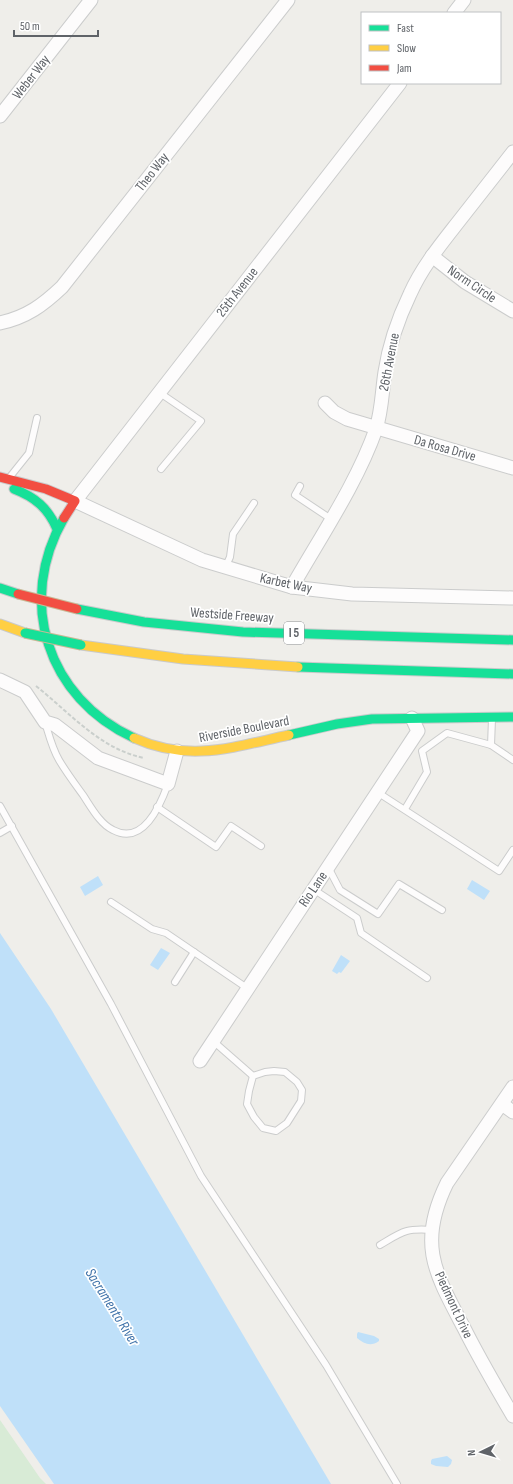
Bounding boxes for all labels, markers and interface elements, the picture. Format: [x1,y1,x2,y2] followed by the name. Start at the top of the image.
[14,12,98,38] scale bar
[361,12,501,84] legend
[20,19,40,34] text: 50 m
[397,21,414,36] text: Fast
[397,41,416,56] text: Slow
[8,51,54,103] street label: Weber Way
[396,61,412,76] text: Jam
[132,149,173,195] street label: Theo Way
[444,262,500,306] street label: Norm Circle
[212,264,262,320] street label: 25th Avenue
[375,332,403,392] street label: 26th Avenue
[412,431,478,465] street label: Da Rosa Drive
[258,569,314,597] street label: Karbet Way
[190,604,275,626] street label: Westside Freeway
[284,622,304,644] road number: I 5
[198,712,291,746] street label: Riverside Boulevard
[295,868,331,910] street label: Rio Lane
[81,1265,144,1350] water label: Sacramento River
[431,1269,477,1341] street label: Piedmont Drive
[461,1432,501,1472] north arrow
[465,1449,478,1456] text: N

